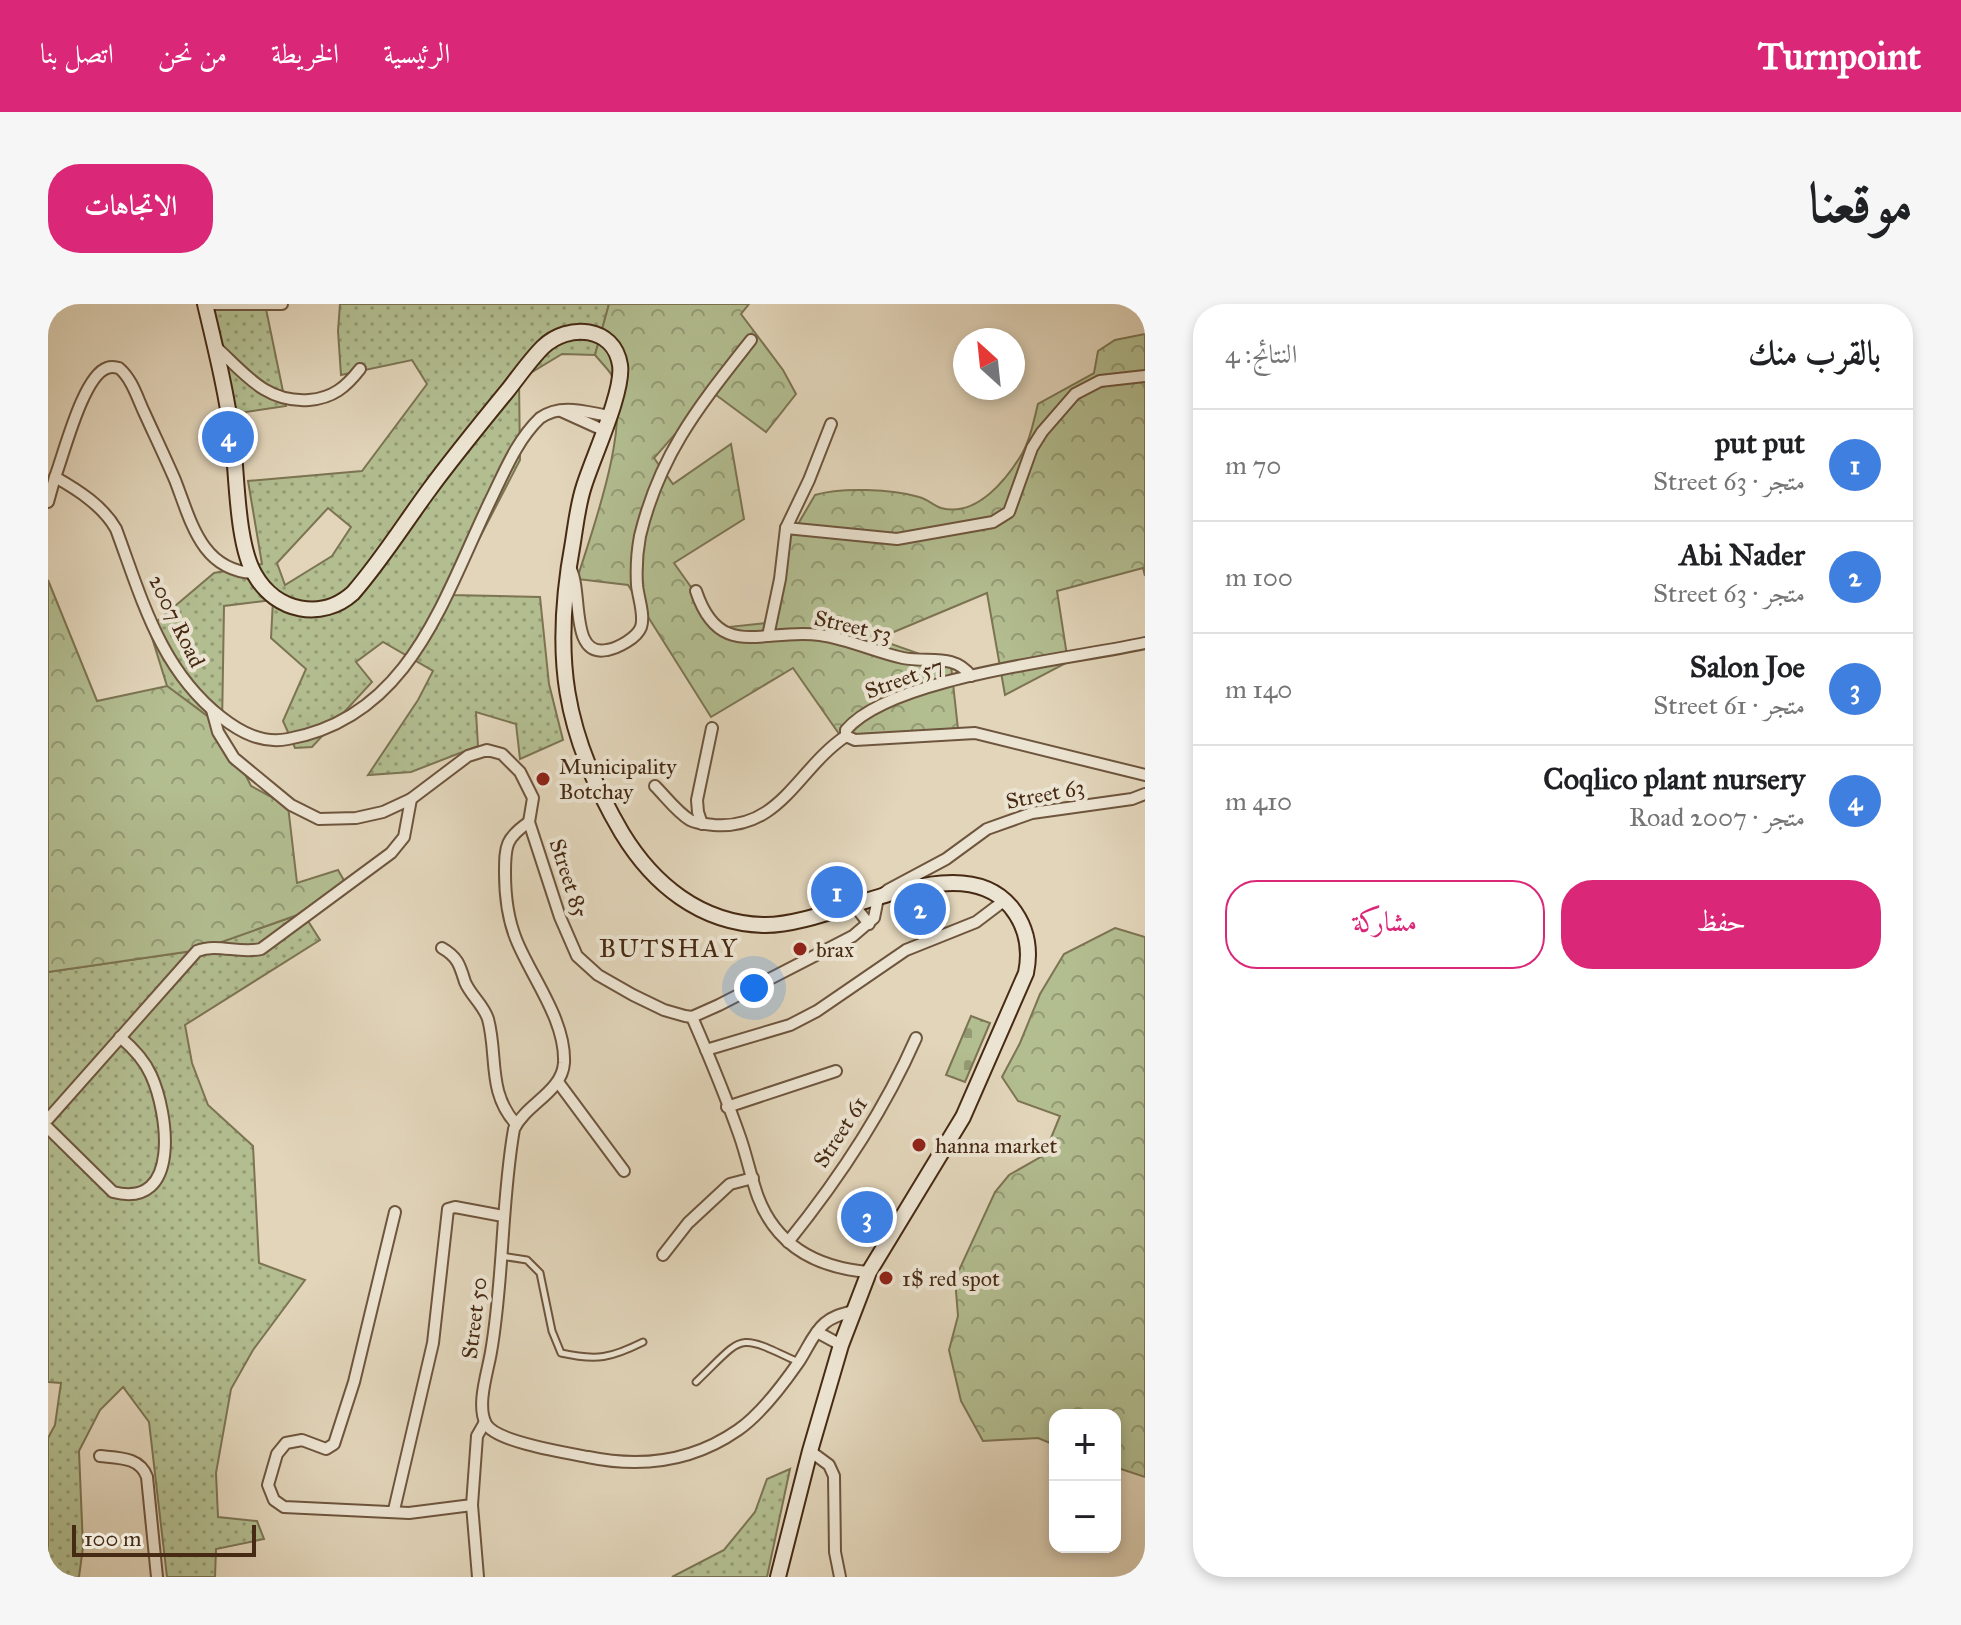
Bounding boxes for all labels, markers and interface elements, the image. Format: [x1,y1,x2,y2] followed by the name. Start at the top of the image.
[1758,33,1921,79] text: Turnpoint
[40,36,114,71] text: اتصل بنا
[158,36,227,71] text: من نحن
[271,36,339,71] text: الخريطة
[383,36,450,71] text: الرئيسية
[48,164,213,253] button: الاتجاهات
[1808,169,1913,237] text: موقعنا
[953,328,1025,400] north arrow
[1748,332,1881,373] text: بالقرب منك
[1225,338,1297,370] text: النتائج: 4
[202,407,254,467] pin: 4
[1715,425,1805,461] text: put put
[1225,449,1281,481] text: 70 m
[1850,449,1860,481] text: 1
[1653,465,1805,497] text: متجر · Street 63
[1679,537,1805,573] text: Abi Nader
[1225,561,1293,593] text: 100 m
[1849,561,1861,593] text: 2
[143,570,211,672] street label: 2007 Road
[1653,577,1805,609] text: متجر · Street 63
[812,604,894,648] street label: Street 53
[1690,649,1805,685] text: Salon Joe
[861,651,947,705] street label: Street 57
[1225,673,1292,705] text: 140 m
[1850,673,1860,705] text: 3
[1653,689,1805,721] text: متجر · Street 61
[559,753,677,805] place label: Municipality Botchay
[1543,761,1805,797] text: Coqlico plant nursery
[534,770,552,788] marker: Municipality Botchay
[1003,773,1087,815] street label: Street 63
[1225,785,1292,817] text: 410 m
[1848,785,1862,817] text: 4
[1629,801,1805,833] text: متجر · 2007 Road
[544,835,594,921] street label: Street 85
[811,862,863,922] pin: 1
[894,879,946,939] pin: 2
[1225,880,1545,969] button: مشاركة
[1561,880,1881,969] button: حفظ
[599,932,739,964] district label: BUTSHAY
[816,936,854,963] place label: brax
[791,940,809,958] marker: brax
[734,968,774,1008] your location
[807,1091,873,1173] street label: Street 61
[935,1132,1057,1159] place label: hanna market
[910,1136,928,1154] marker: hanna market
[841,1187,893,1247] pin: 3
[902,1265,1000,1292] place label: 1$ red spot
[877,1269,895,1287] marker: 1$ red spot
[456,1275,492,1361] street label: Street 50
[1049,1409,1121,1553] map controls
[1049,1409,1121,1481] button: +
[1049,1481,1121,1553] button: −
[72,1521,256,1557] scale bar
[84,1525,141,1552] text: 100 m

